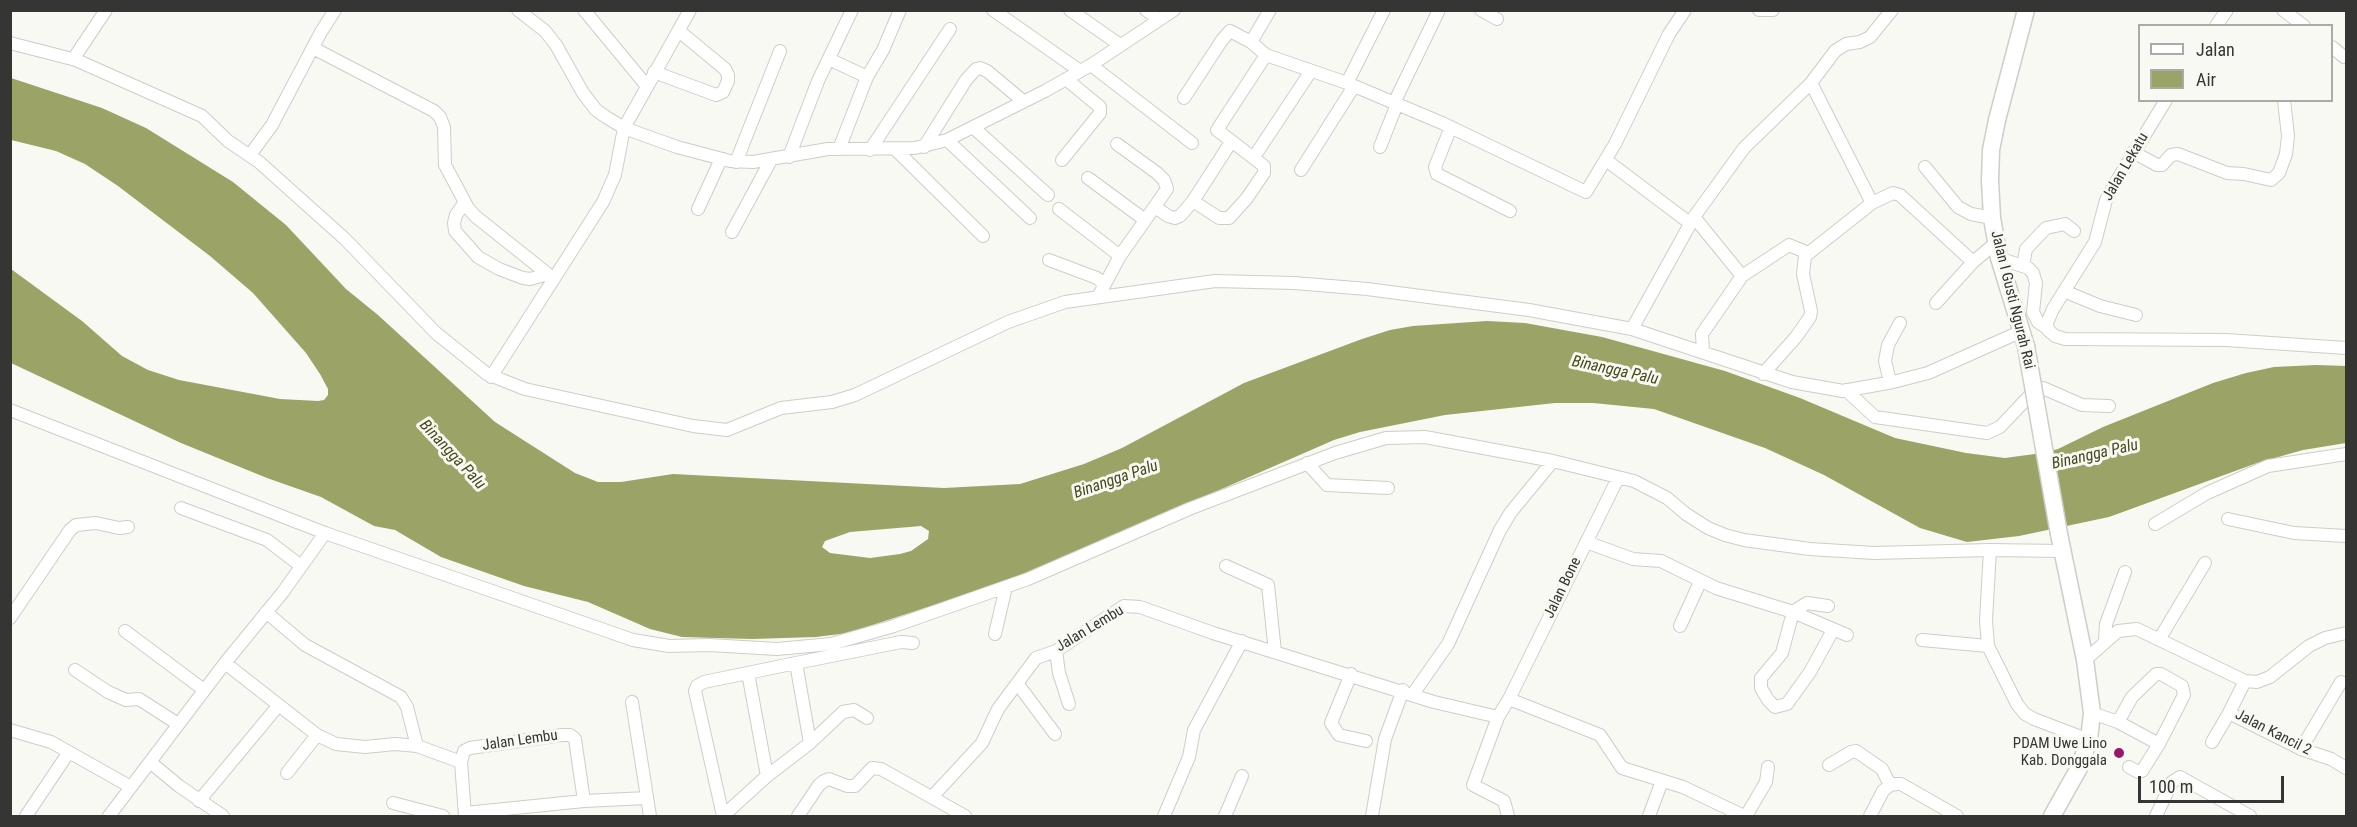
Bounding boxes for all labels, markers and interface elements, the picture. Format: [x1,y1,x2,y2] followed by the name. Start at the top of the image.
[2138,24,2333,102] legend
[2196,39,2235,60] text: Jalan
[2196,69,2216,90] text: Air
[2099,130,2153,204] street label: Jalan Lekatu
[1986,229,2038,371] street label: Jalan I Gusti Ngurah Rai
[1570,352,1660,390] water label: Binangga Palu
[415,416,489,494] water label: Binangga Palu
[2050,436,2140,474] water label: Binangga Palu
[1071,457,1161,503] water label: Binangga Palu
[1540,554,1586,622] street label: Jalan Bone
[1053,602,1127,656] street label: Jalan Lembu
[2232,706,2314,760] street label: Jalan Kancil 2
[481,727,559,755] street label: Jalan Lembu
[2013,735,2107,770] place label: PDAM Uwe Lino Kab. Donggala
[2112,746,2126,760] marker: PDAM Uwe Lino Kab. Donggala
[2141,764,2286,802] scale bar
[2149,776,2193,797] text: 100 m

